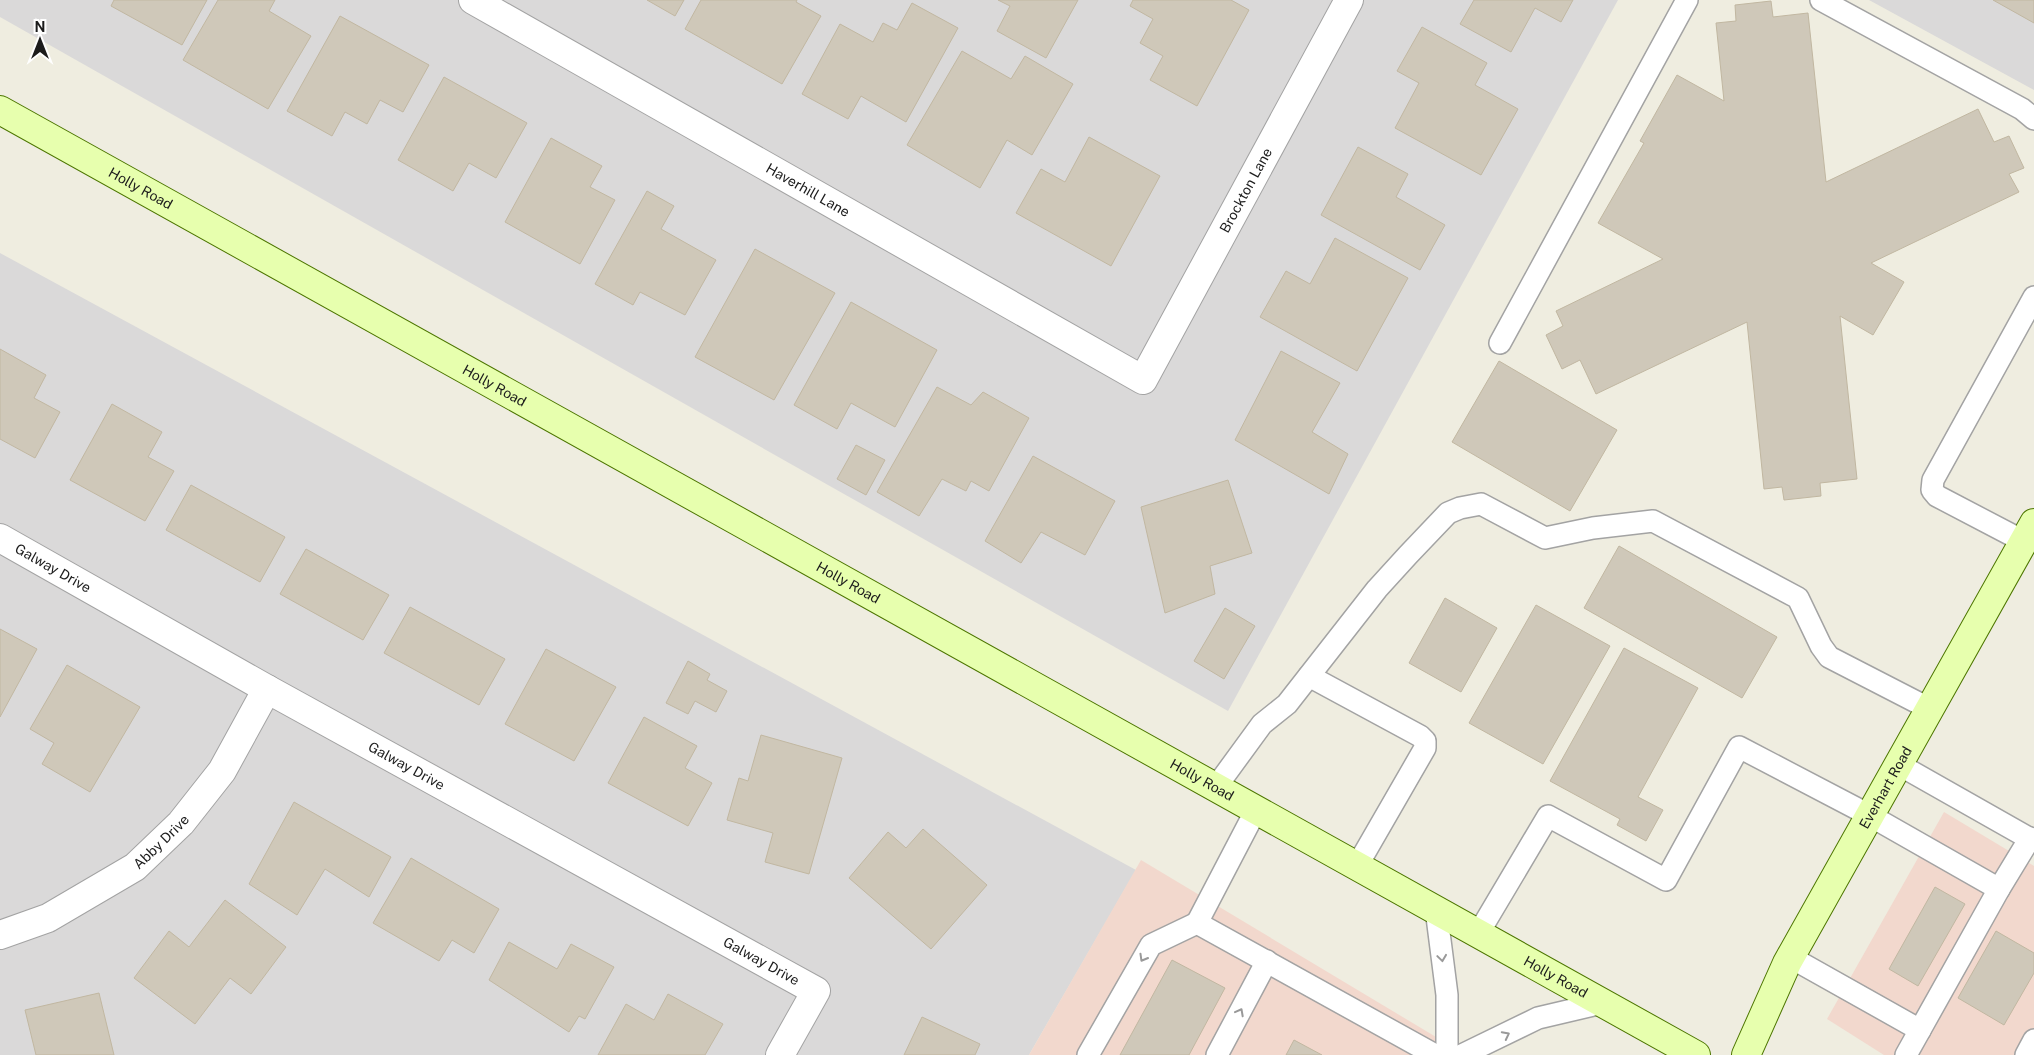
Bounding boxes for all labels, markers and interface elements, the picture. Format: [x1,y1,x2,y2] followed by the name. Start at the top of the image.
[15,15,65,65] north arrow
[35,19,45,35] text: N
[1216,145,1275,236] street label: Brockton Lane
[763,160,853,220] street label: Haverhill Lane
[106,164,175,213] street label: Holly Road
[460,361,529,410] street label: Holly Road
[12,540,94,596] street label: Galway Drive
[813,558,883,607] street label: Holly Road
[366,738,448,793] street label: Galway Drive
[1856,743,1915,832] street label: Everhart Road
[1167,756,1237,804] street label: Holly Road
[130,812,192,872] street label: Abby Drive
[720,934,802,988] street label: Galway Drive
[1140,952,1150,961] one-way arrow
[1521,953,1591,1001] street label: Holly Road
[1436,954,1447,962] one-way arrow
[1234,1008,1244,1017] one-way arrow
[1501,1031,1510,1041] one-way arrow

